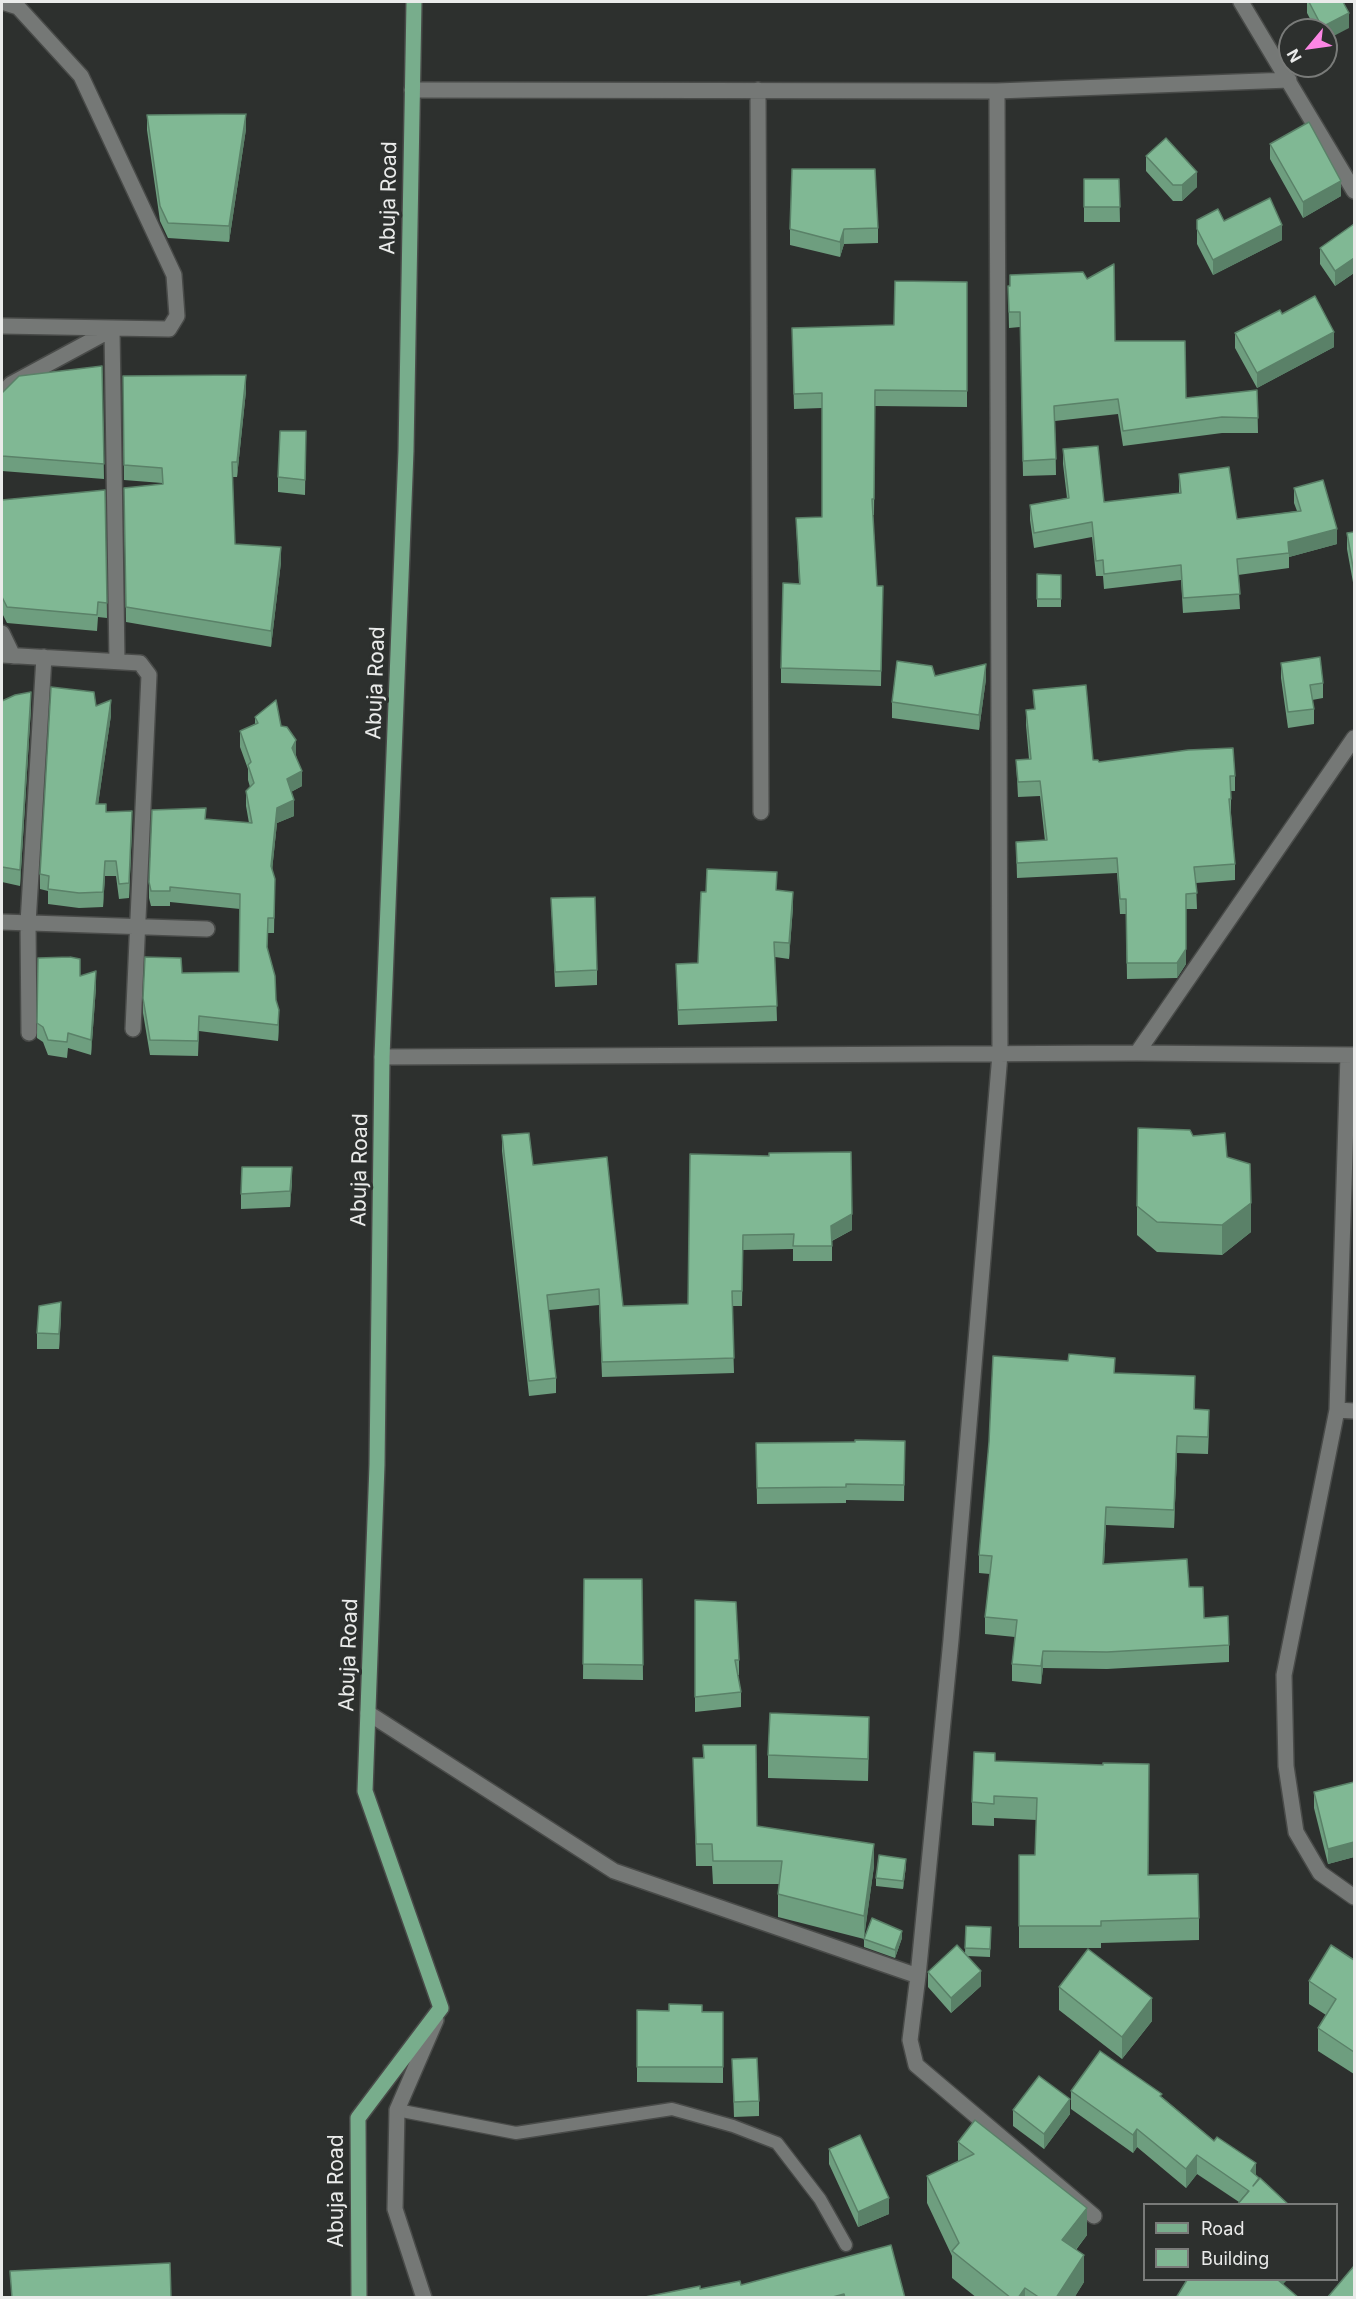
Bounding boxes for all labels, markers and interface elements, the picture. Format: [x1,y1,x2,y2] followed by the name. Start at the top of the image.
[1278,18,1338,78] north arrow
[1282,46,1306,66] text: N
[375,141,403,255] street label: Abuja Road
[361,626,391,740] street label: Abuja Road
[346,1113,374,1227] street label: Abuja Road
[334,1598,364,1712] street label: Abuja Road
[324,2134,350,2248] street label: Abuja Road
[1143,2203,1338,2281] legend
[1201,2218,1244,2239] text: Road
[1201,2248,1269,2269] text: Building

